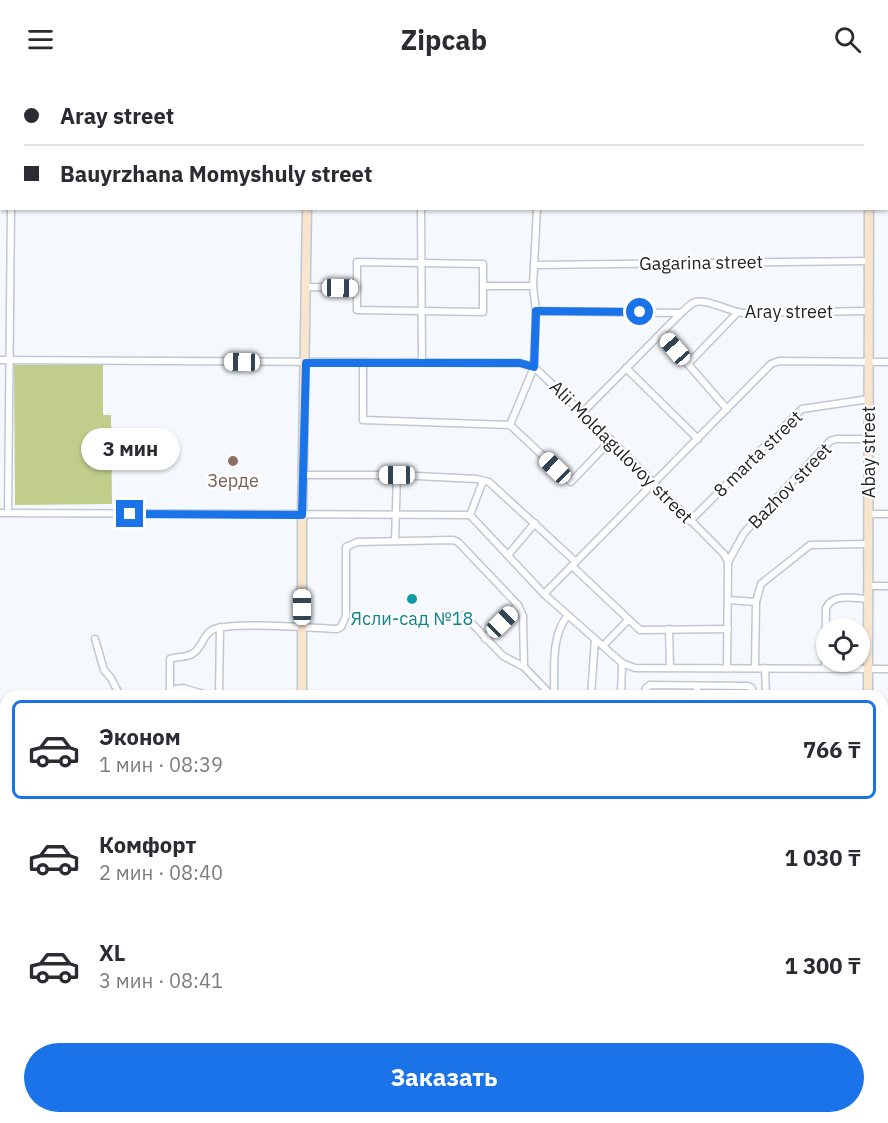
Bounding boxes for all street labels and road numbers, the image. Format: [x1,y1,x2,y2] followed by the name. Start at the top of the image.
[639,250,763,275] street label: Gagarina street
[745,300,833,323] street label: Aray street
[545,375,698,528] street label: Alii Moldagulovoy street
[708,405,807,502] street label: 8 marta street
[857,406,880,498] street label: Abay street
[743,438,836,533] street label: Bazhov street

